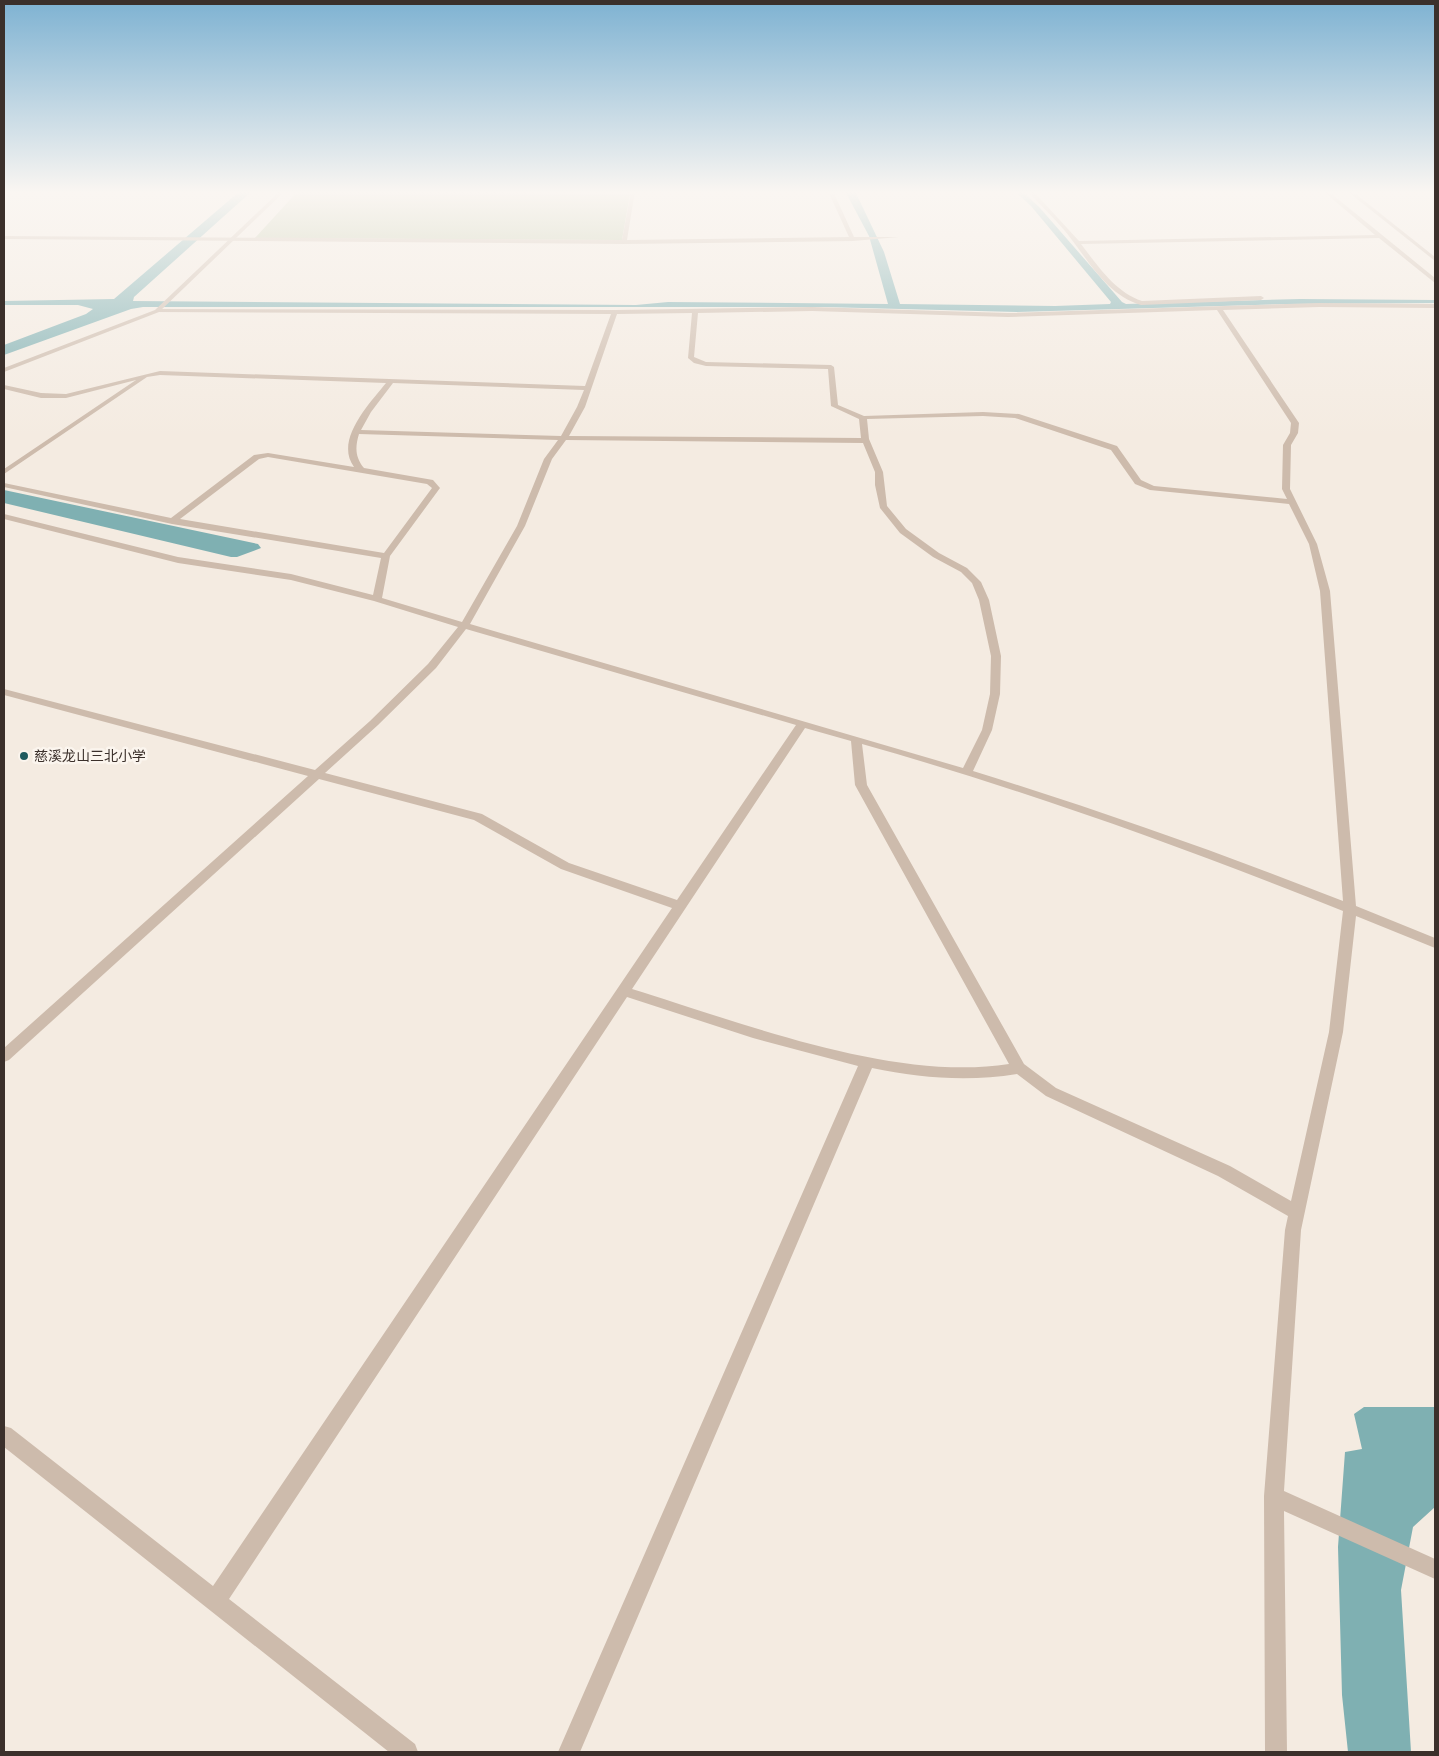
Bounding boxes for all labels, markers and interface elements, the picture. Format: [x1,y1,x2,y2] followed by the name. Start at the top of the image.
[34,748,146,765] place label: 慈溪龙山三北小学
[18,750,30,762] marker: 慈溪龙山三北小学

